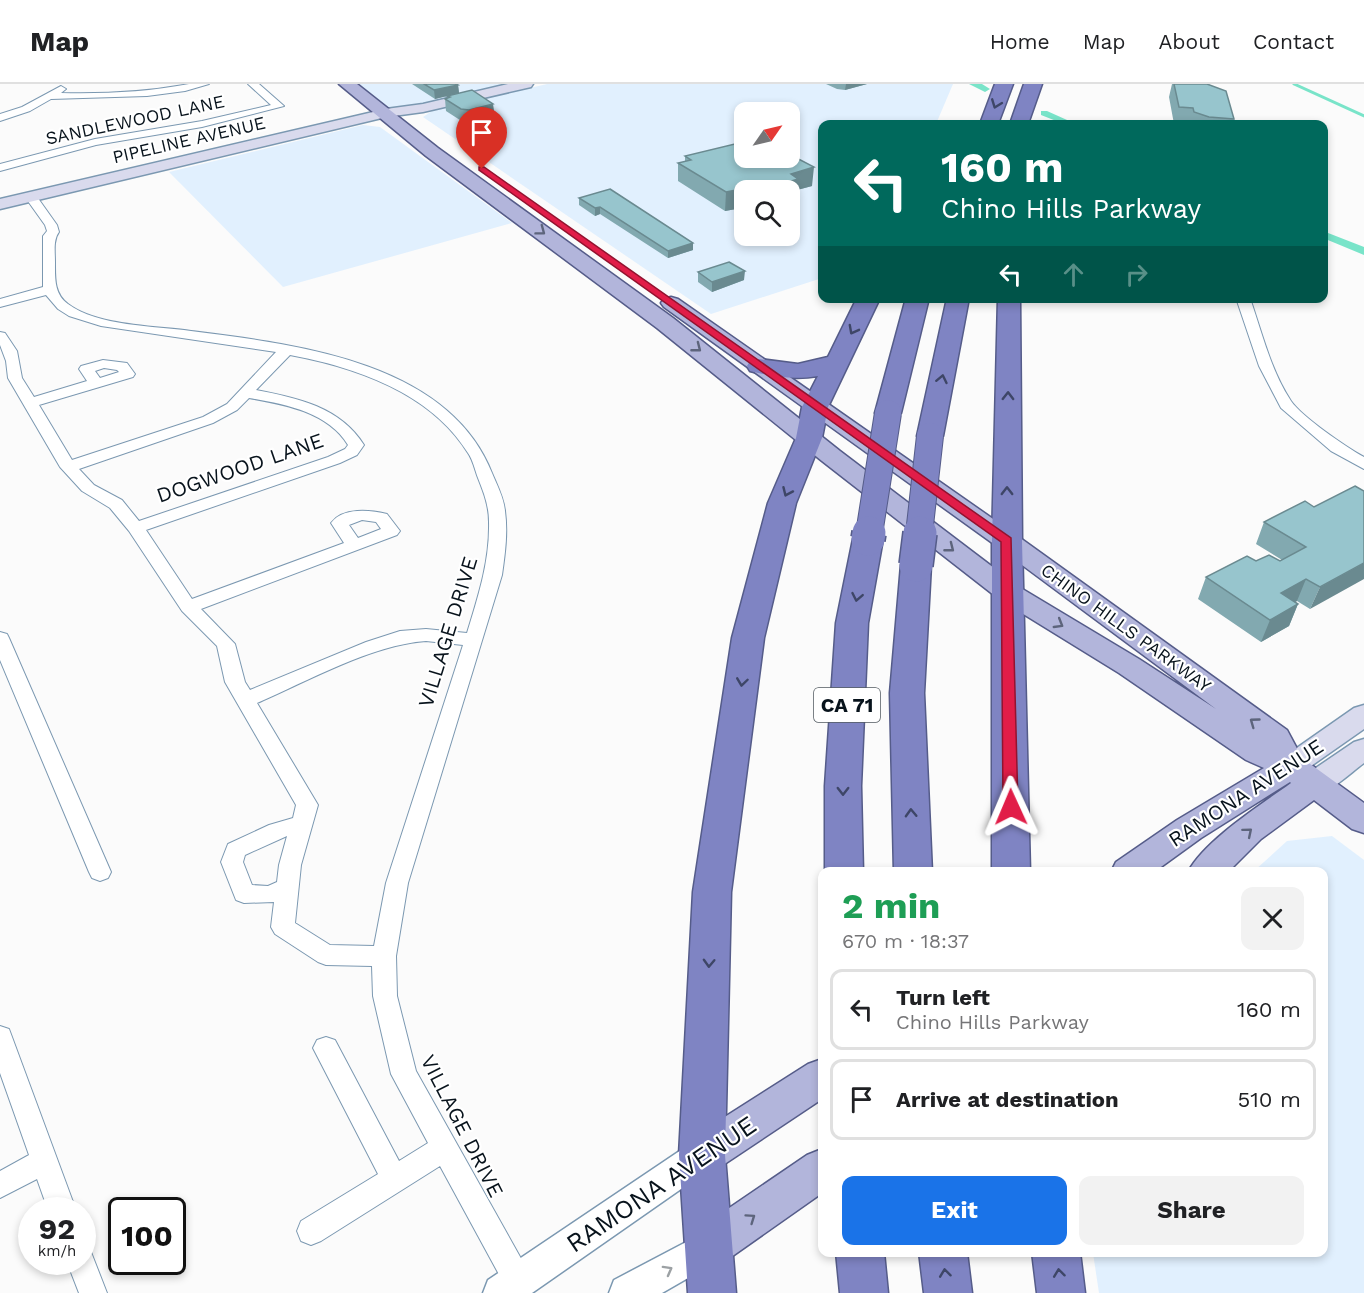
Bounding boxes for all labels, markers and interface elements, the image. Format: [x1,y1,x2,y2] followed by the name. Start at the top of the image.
[30,25,89,58] text: Map
[990,29,1050,54] text: Home
[1083,29,1126,54] text: Map
[1159,29,1220,54] text: About
[1253,29,1334,54] text: Contact
[44,90,226,149] street label: SANDLEWOOD LANE
[991,98,1004,109] one-way arrow
[734,102,800,168] north arrow
[734,102,800,246] map controls
[456,107,507,169] pin
[110,112,267,167] street label: PIPELINE AVENUE
[465,116,498,149] icon: arrive
[941,143,1064,192] text: 160 m
[842,144,920,222] icon: left
[734,180,800,246] button: search
[941,193,1201,225] text: Chino Hills Parkway
[534,224,545,235] one-way arrow
[994,258,1027,291] icon: left
[1057,258,1090,291] icon: ahead
[1120,258,1153,291] icon: right
[849,324,860,334] one-way arrow
[690,340,701,351] one-way arrow
[935,374,948,384] one-way arrow
[1001,392,1014,401] one-way arrow
[153,427,327,508] street label: DOGWOOD LANE
[782,486,794,497] one-way arrow
[1001,486,1013,495] one-way arrow
[943,540,954,551] one-way arrow
[413,553,482,710] street label: VILLAGE DRIVE
[1037,559,1216,697] street label: CHINO HILLS PARKWAY
[851,592,864,602] one-way arrow
[1053,616,1063,628] one-way arrow
[737,677,749,686] one-way arrow
[814,688,880,722] road number: CA 71
[1250,718,1261,729] one-way arrow
[1164,733,1328,852] street label: RAMONA AVENUE
[979,775,1043,839] position arrow
[837,787,849,796] one-way arrow
[905,809,917,818] one-way arrow
[1241,828,1252,839] one-way arrow
[842,885,940,927] text: 2 min
[1241,887,1304,950] button: close
[842,929,969,953] text: 670 m · 18:37
[703,959,715,968] one-way arrow
[896,985,990,1010] text: Turn left
[845,993,878,1026] icon: left
[1237,997,1301,1022] text: 160 m
[896,1010,1089,1034] text: Chino Hills Parkway
[416,1050,509,1201] street label: VILLAGE DRIVE
[845,1083,878,1116] icon: arrive
[896,1087,1119,1112] text: Arrive at destination
[1237,1087,1301,1112] text: 510 m
[560,1109,762,1259] street label: RAMONA AVENUE
[842,1176,1067,1245] button: Exit
[1079,1176,1304,1245] button: Share
[108,1197,186,1275] speed limit sign: 100
[39,1211,75,1246] text: 92
[744,1214,755,1225] one-way arrow
[38,1242,76,1260] text: km/h
[662,1266,672,1277] one-way arrow
[939,1268,952,1277] one-way arrow
[1053,1268,1065,1277] one-way arrow

